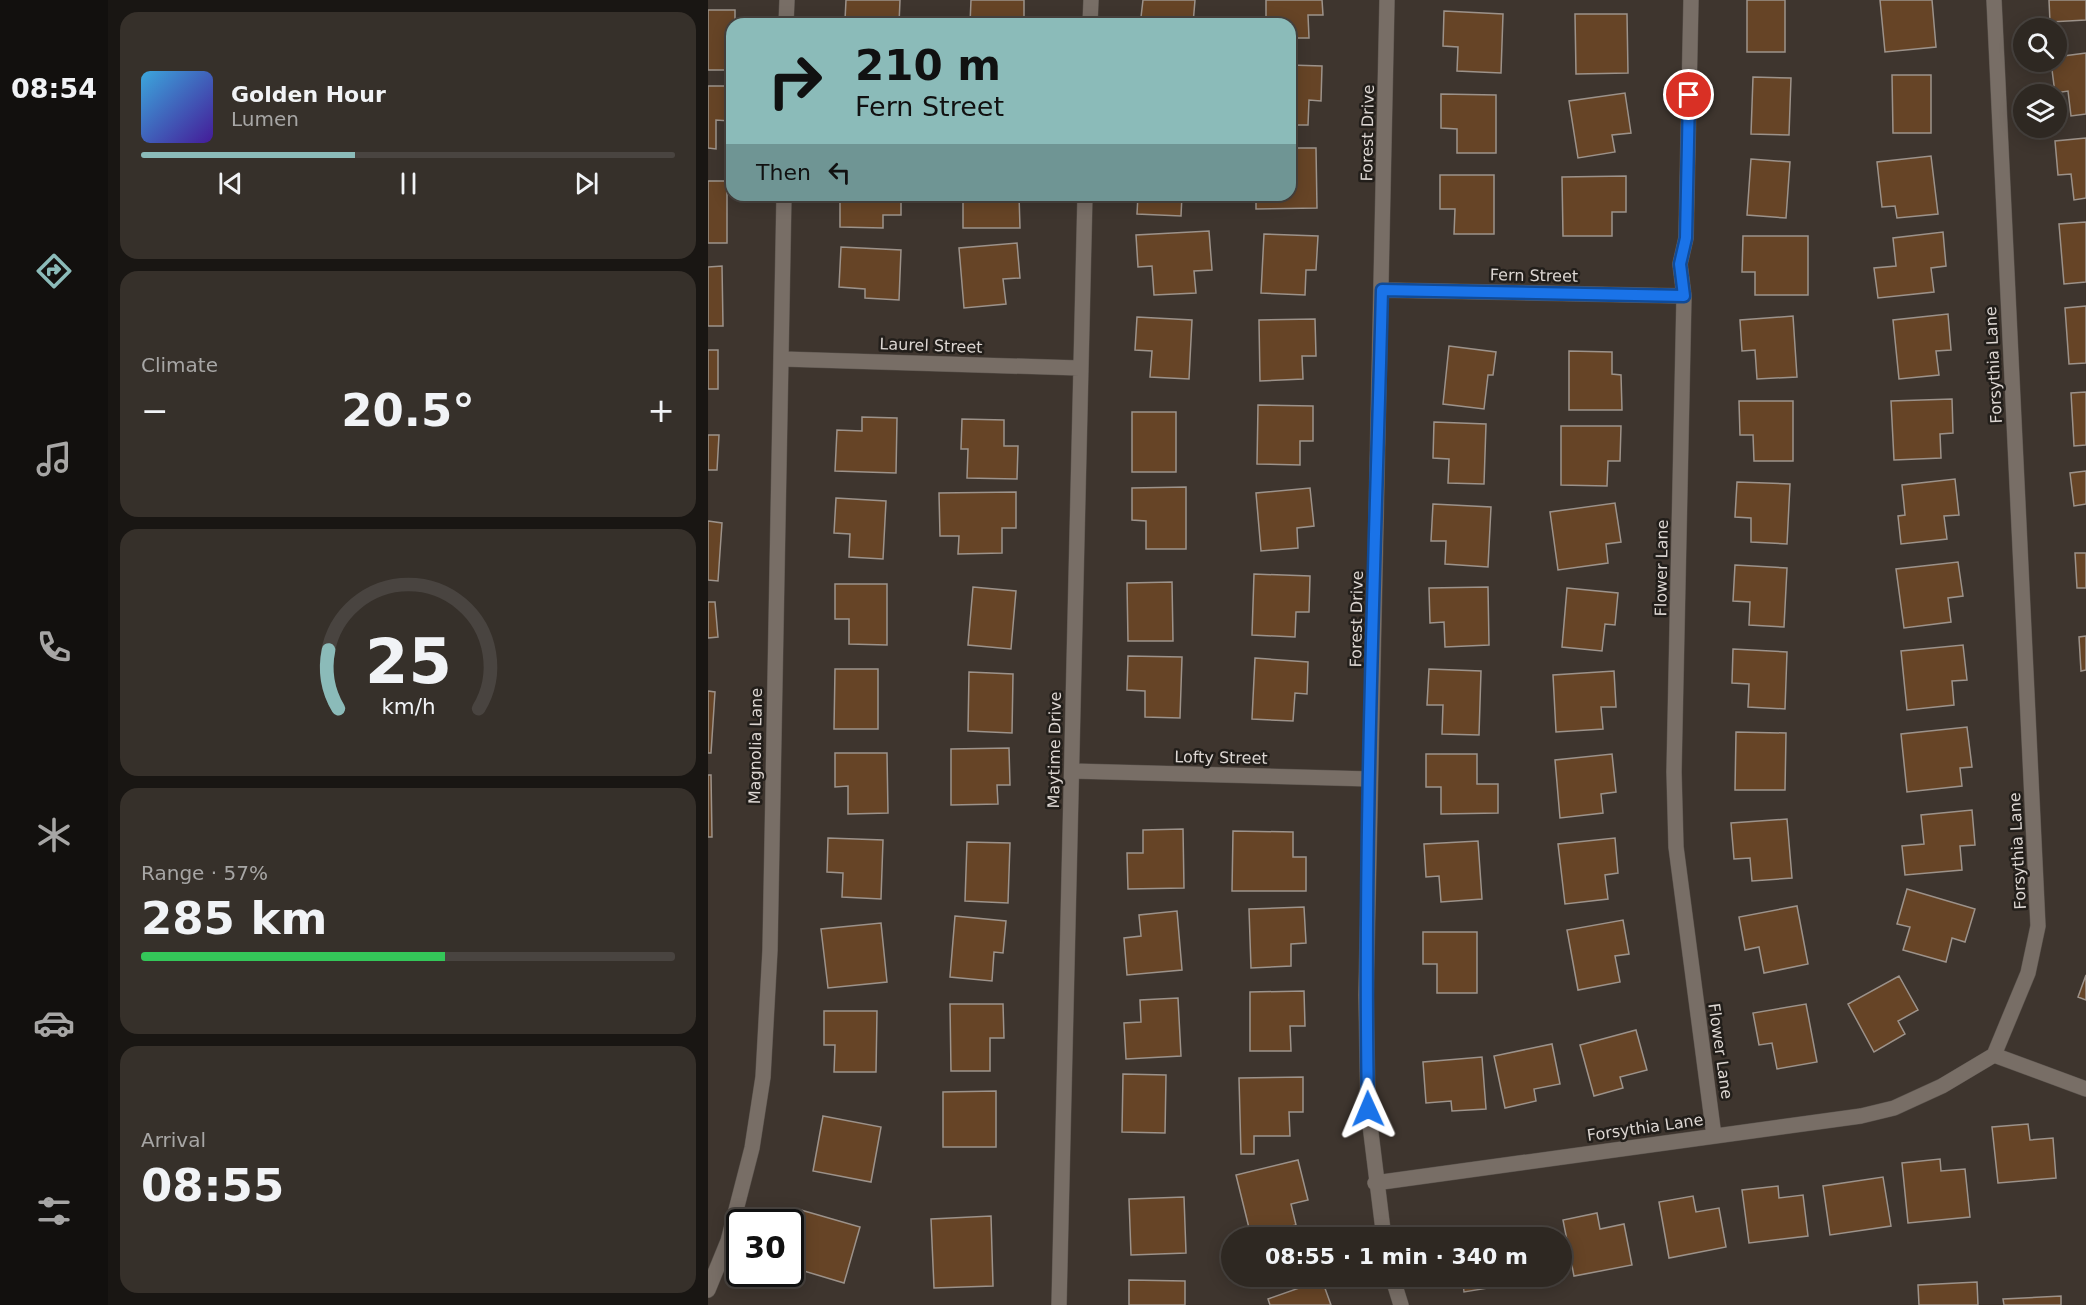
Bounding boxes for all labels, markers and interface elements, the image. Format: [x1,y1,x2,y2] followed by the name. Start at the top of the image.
[2013,18,2067,138] map controls
[2013,18,2067,72] button: search
[855,41,1001,90] text: 210 m
[756,42,834,120] icon: right
[1663,69,1714,120] pin
[11,73,97,104] text: 08:54
[1672,78,1705,111] icon: arrive
[231,82,386,107] text: Golden Hour
[1357,84,1378,182] street label: Forest Drive
[2013,84,2067,138] button: layers
[855,91,1004,122] text: Fern Street
[231,107,299,131] text: Lumen
[823,156,856,189] icon: left
[756,160,811,185] text: Then
[214,167,247,200] icon: previous
[392,167,425,200] icon: pause
[570,167,603,200] icon: next
[33,250,75,292] icon: directions
[1490,265,1578,286] street label: Fern Street
[1981,306,2006,424] street label: Forsythia Lane
[879,334,983,357] street label: Laurel Street
[141,353,218,377] text: Climate
[341,384,475,437] text: 20.5°
[141,391,169,430] text: −
[647,391,675,430] text: +
[33,438,75,480] icon: music
[1651,519,1672,617] street label: Flower Lane
[1346,570,1367,668] street label: Forest Drive
[33,626,75,668] icon: phone
[365,626,451,699] text: 25
[745,688,766,804] street label: Magnolia Lane
[1044,691,1065,809] street label: Maytime Drive
[381,695,435,720] text: km/h
[1174,747,1268,768] street label: Lofty Street
[2005,792,2030,910] street label: Forsythia Lane
[33,814,75,856] icon: climate
[141,861,268,885] text: Range · 57%
[141,892,327,945] text: 285 km
[33,1002,75,1044] icon: car
[1704,1002,1737,1100] street label: Flower Lane
[1336,1077,1400,1141] position arrow
[1586,1110,1704,1145] street label: Forsythia Lane
[141,1128,206,1152] text: Arrival
[141,1159,284,1212] text: 08:55
[33,1190,75,1232] icon: filters
[726,1209,804,1287] speed limit sign: 30
[1265,1244,1528,1269] text: 08:55 · 1 min · 340 m

